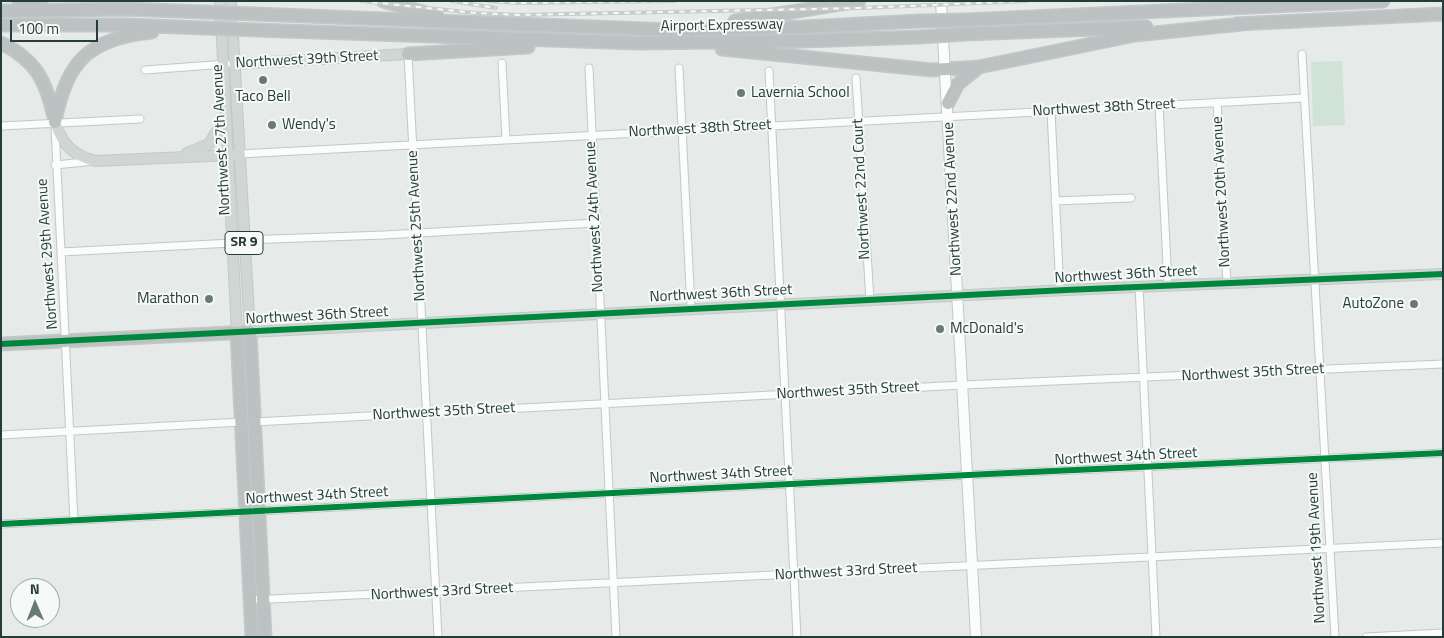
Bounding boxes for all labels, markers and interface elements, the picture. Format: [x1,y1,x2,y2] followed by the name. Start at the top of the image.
[12,10,100,42] scale bar
[661,16,783,36] street label: Airport Expressway
[18,17,59,40] text: 100 m
[235,47,379,73] street label: Northwest 39th Street
[209,64,235,216] street label: Northwest 27th Avenue
[257,74,269,86] marker: Taco Bell
[751,84,850,102] place label: Lavernia School
[735,87,747,99] marker: Lavernia School
[235,88,291,106] place label: Taco Bell
[1032,95,1176,121] street label: Northwest 38th Street
[282,116,336,134] place label: Wendy's
[628,116,772,142] street label: Northwest 38th Street
[1209,116,1235,268] street label: Northwest 20th Avenue
[849,118,875,260] street label: Northwest 22nd Court
[266,119,278,131] marker: Wendy's
[940,122,966,276] street label: Northwest 22nd Avenue
[582,141,608,293] street label: Northwest 24th Avenue
[404,150,430,302] street label: Northwest 25th Avenue
[34,178,62,330] street label: Northwest 29th Avenue
[225,232,263,254] road number: SR 9
[1054,262,1198,288] street label: Northwest 36th Street
[649,281,793,307] street label: Northwest 36th Street
[137,290,199,308] place label: Marathon
[203,293,215,305] marker: Marathon
[1343,295,1404,313] place label: AutoZone
[1408,298,1420,310] marker: AutoZone
[245,303,389,329] street label: Northwest 36th Street
[950,320,1024,338] place label: McDonald's
[934,323,946,335] marker: McDonald's
[1181,360,1325,386] street label: Northwest 35th Street
[776,378,920,404] street label: Northwest 35th Street
[372,399,516,425] street label: Northwest 35th Street
[1054,444,1198,470] street label: Northwest 34th Street
[649,462,793,488] street label: Northwest 34th Street
[1304,472,1330,624] street label: Northwest 19th Avenue
[245,483,389,509] street label: Northwest 34th Street
[774,559,918,585] street label: Northwest 33rd Street
[10,578,60,628] north arrow
[30,578,40,599] text: N
[370,579,514,605] street label: Northwest 33rd Street

